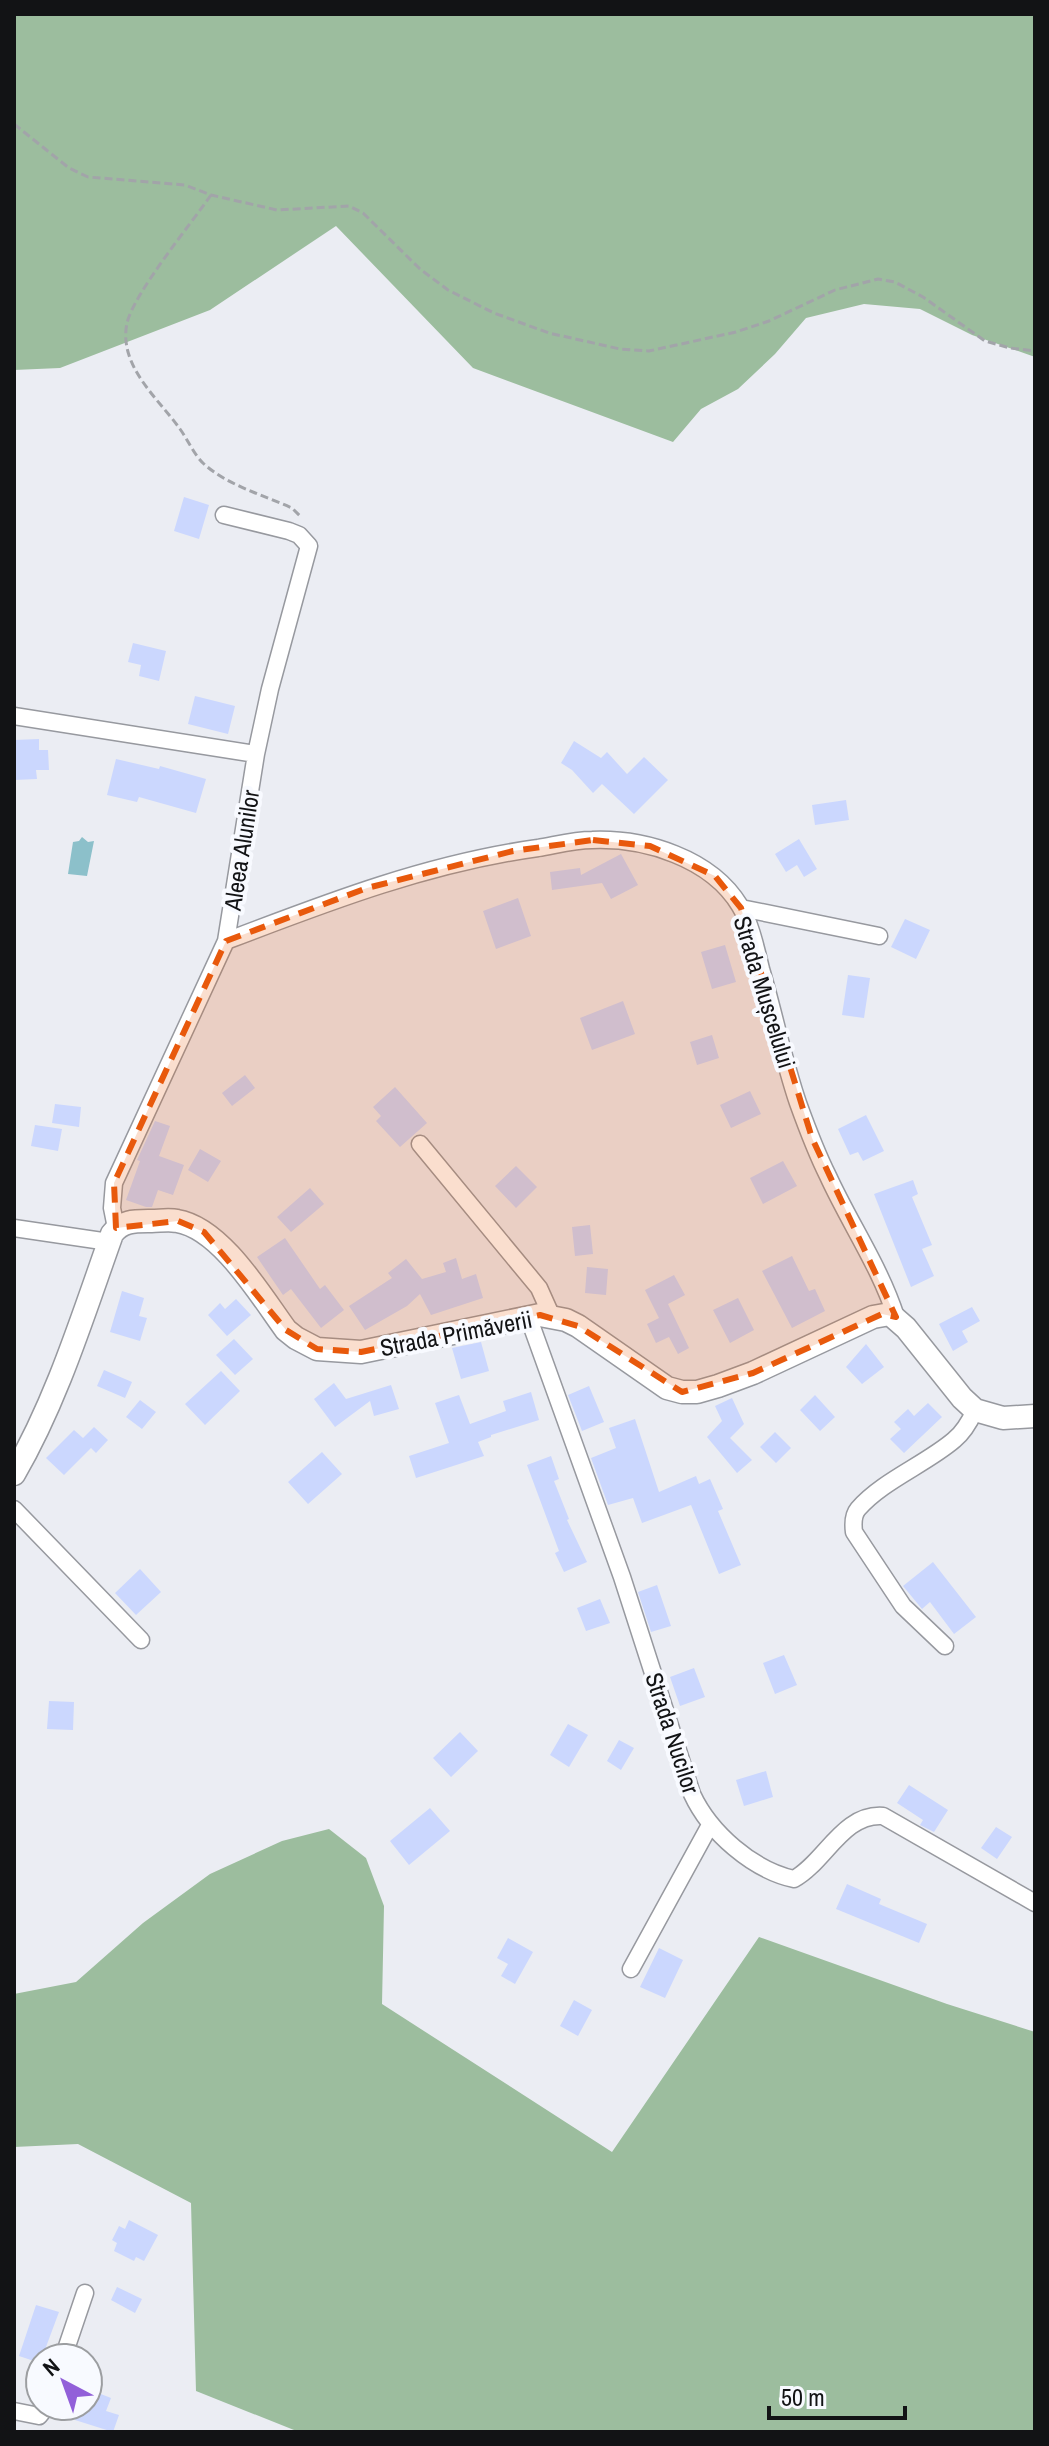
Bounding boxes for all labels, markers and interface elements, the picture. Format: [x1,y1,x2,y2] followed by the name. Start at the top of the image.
[216,787,266,913] street label: Aleea Alunilor
[727,912,803,1072] street label: Strada Mușcelului
[377,1303,535,1363] street label: Strada Primăverii
[638,1668,708,1798] street label: Strada Nucilor
[24,2342,104,2422] north arrow
[36,2351,66,2383] text: N
[769,2370,905,2420] scale bar
[781,2381,825,2413] text: 50 m

